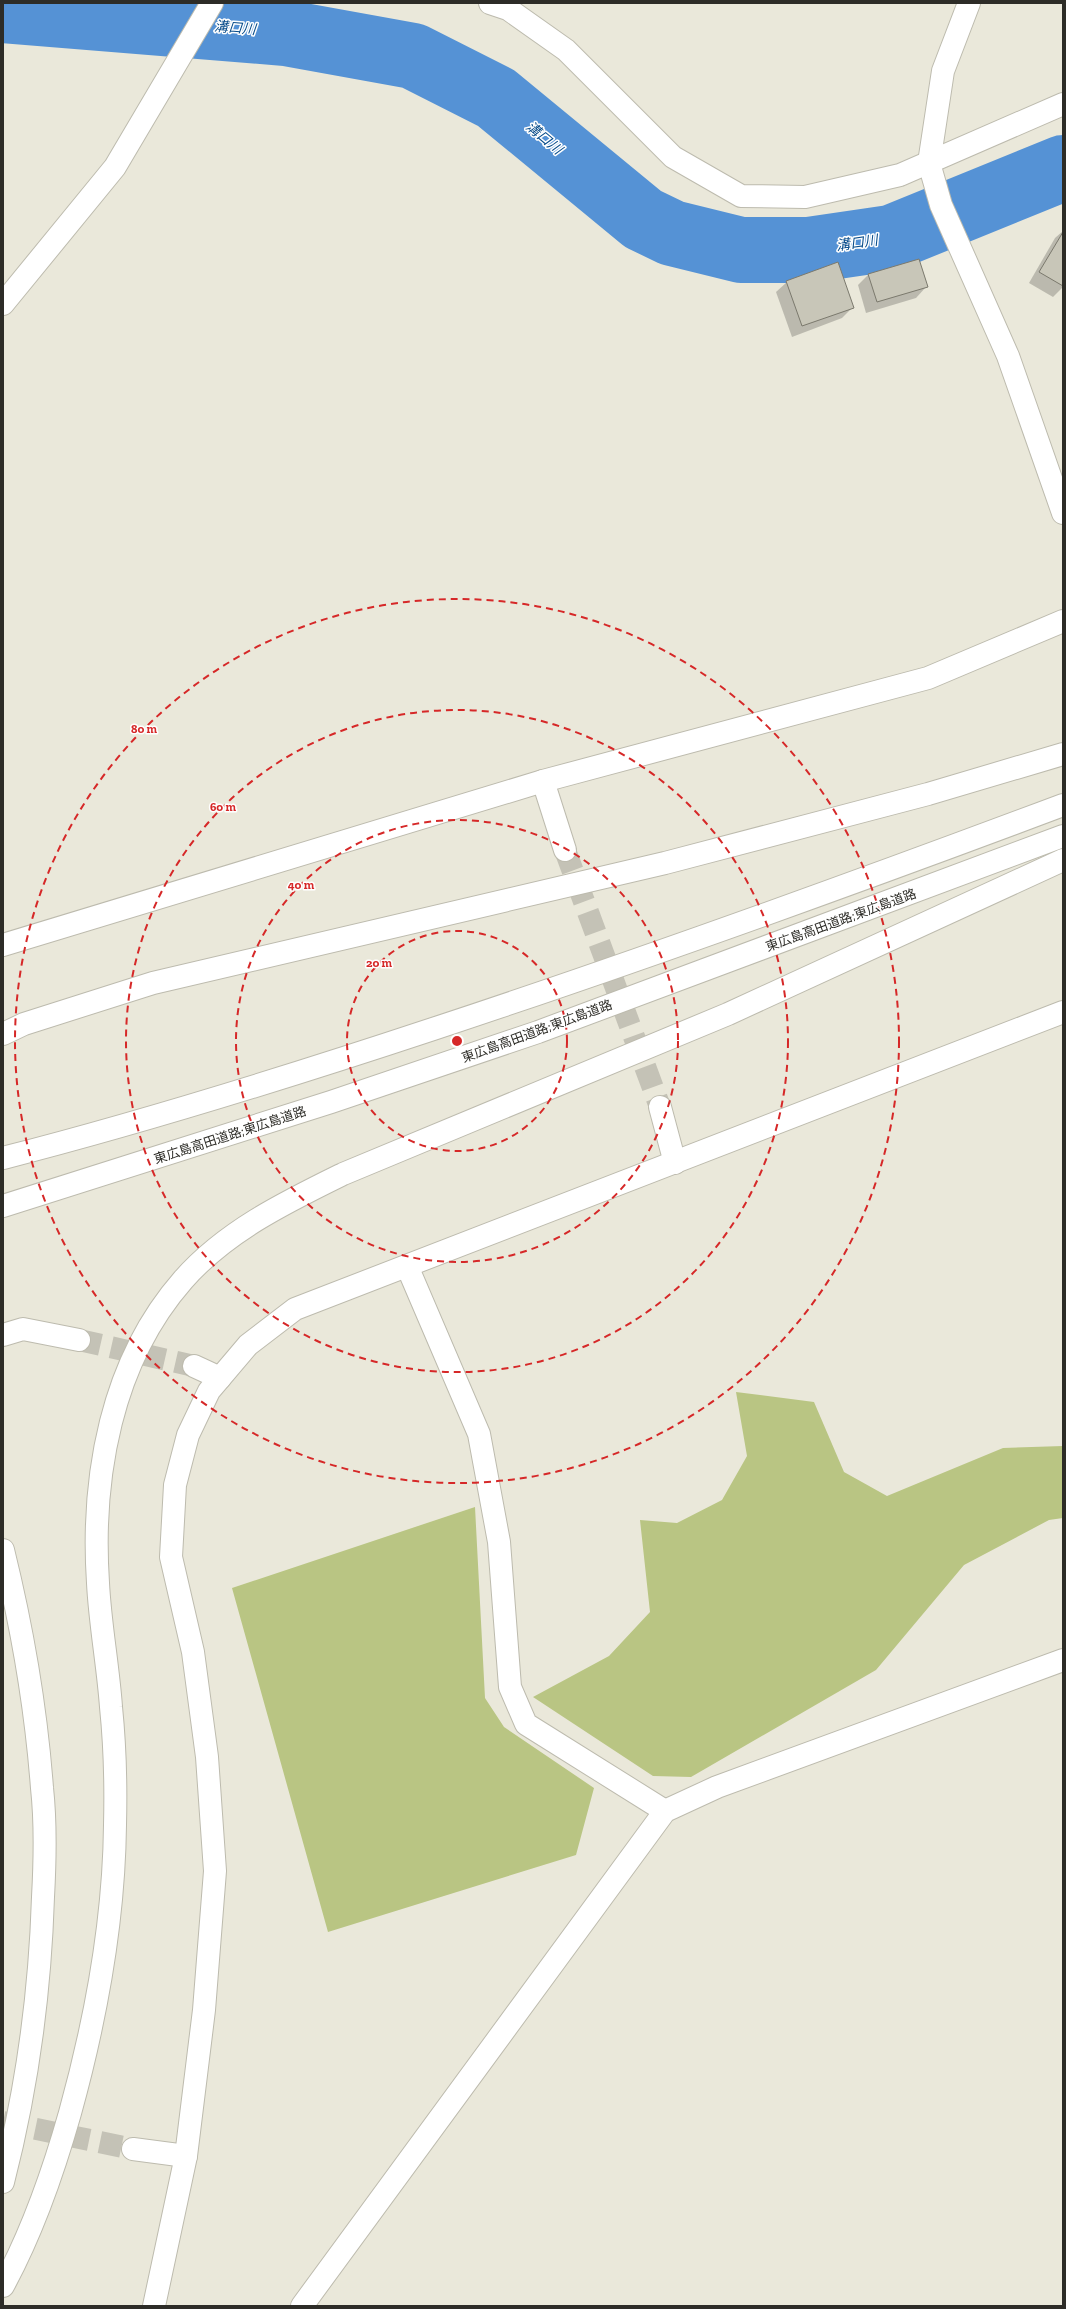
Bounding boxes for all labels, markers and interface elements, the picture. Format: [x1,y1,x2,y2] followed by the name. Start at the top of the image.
[213,18,259,38] water label: 溝口川
[522,118,567,159] water label: 溝口川
[835,231,881,254] water label: 溝口川
[131,722,158,736] text: 80 m
[210,800,237,814] text: 60 m
[288,878,315,892] text: 40 m
[764,886,918,954] street label: 東広島高田道路;東広島道路
[366,956,393,970] text: 20 m
[460,997,614,1065] street label: 東広島高田道路;東広島道路
[450,1034,464,1048] centre of rings
[152,1103,308,1167] street label: 東広島高田道路;東広島道路

